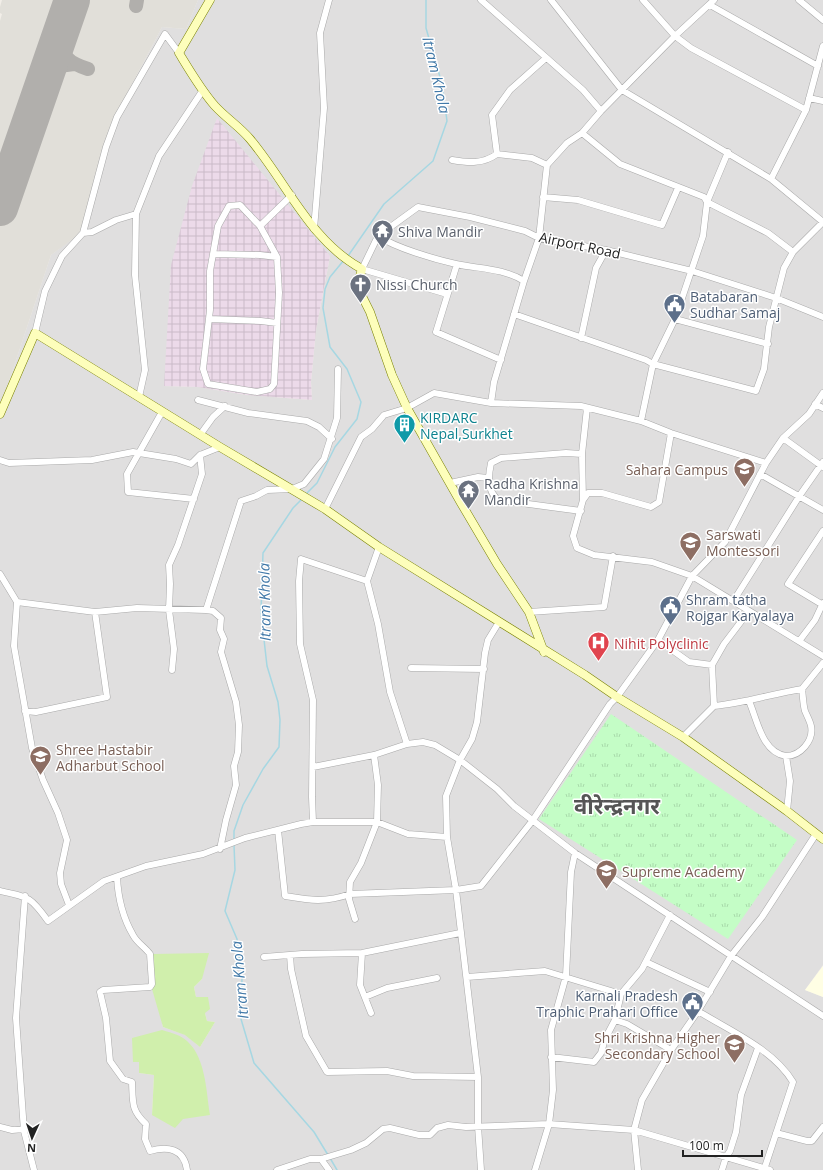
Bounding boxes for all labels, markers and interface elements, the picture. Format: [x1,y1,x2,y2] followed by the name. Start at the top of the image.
[418,35,456,116] water label: Itram Khola
[370,218,396,251] temple icon: Shiva Mandir
[398,222,483,241] place label: Shiva Mandir
[538,227,622,263] street label: Airport Road
[347,271,373,304] church icon: Nissi Church
[376,275,458,294] place label: Nissi Church
[690,287,780,322] place label: Batabaran Sudhar Samaj
[661,291,687,324] public building icon: Batabaran Sudhar Samaj
[420,408,513,443] place label: KIRDARC Nepal,Surkhet
[392,412,418,445] building icon: KIRDARC Nepal,Surkhet
[731,456,757,489] school or university icon: Sahara Campus
[626,460,728,479] place label: Sahara Campus
[484,474,578,509] place label: Radha Krishna Mandir
[456,478,482,511] temple icon: Radha Krishna Mandir
[706,525,779,560] place label: Sarswati Montessori
[677,529,703,562] school or university icon: Sarswati Montessori
[253,562,275,641] water label: Itram Khola
[686,590,794,625] place label: Shram tatha Rojgar Karyalaya
[657,594,683,627] public building icon: Shram tatha Rojgar Karyalaya
[586,630,612,663] hospital icon: Nihit Polyclinic
[614,634,709,653] place label: Nihit Polyclinic
[56,740,165,775] place label: Shree Hastabir Adharbut School
[27,744,53,777] school or university icon: Shree Hastabir Adharbut School
[574,790,661,820] district label: वीरेन्द्रनगर
[593,858,619,891] school or university icon: Supreme Academy
[622,862,746,881] place label: Supreme Academy
[226,940,252,1020] water label: Itram Khola
[536,986,678,1021] place label: Karnali Pradesh Traphic Prahari Office
[680,990,706,1023] public building icon: Karnali Pradesh Traphic Prahari Office
[594,1028,720,1063] place label: Shri Krishna Higher Secondary School
[722,1032,748,1065] school or university icon: Shri Krishna Higher Secondary School
[12,1118,52,1158] north arrow
[683,1132,762,1158] scale bar
[689,1137,724,1154] text: 100 m
[27,1141,36,1156] text: N

